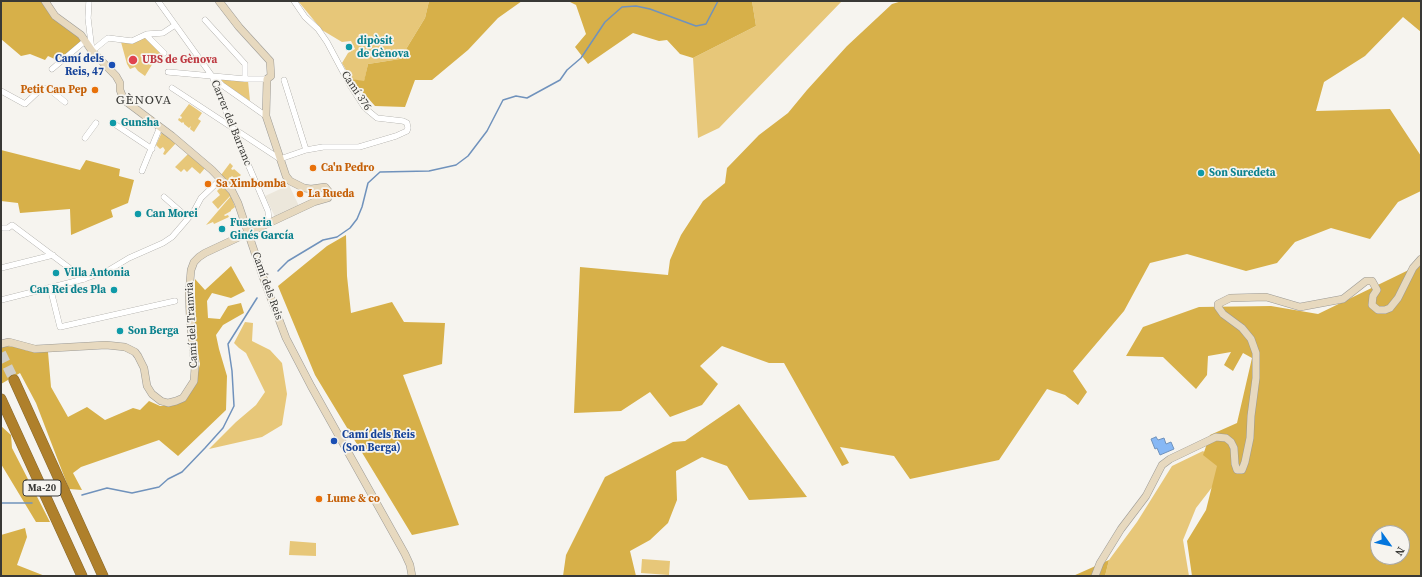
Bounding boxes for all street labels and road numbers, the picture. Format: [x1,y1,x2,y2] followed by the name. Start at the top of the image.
[338,69,374,113] street label: Camí 376
[208,78,254,168] street label: Carrer del Barranc
[249,250,285,322] street label: Camí dels Reis
[183,282,201,368] street label: Camí del Tramvia
[23,480,61,496] road number: Ma-20

